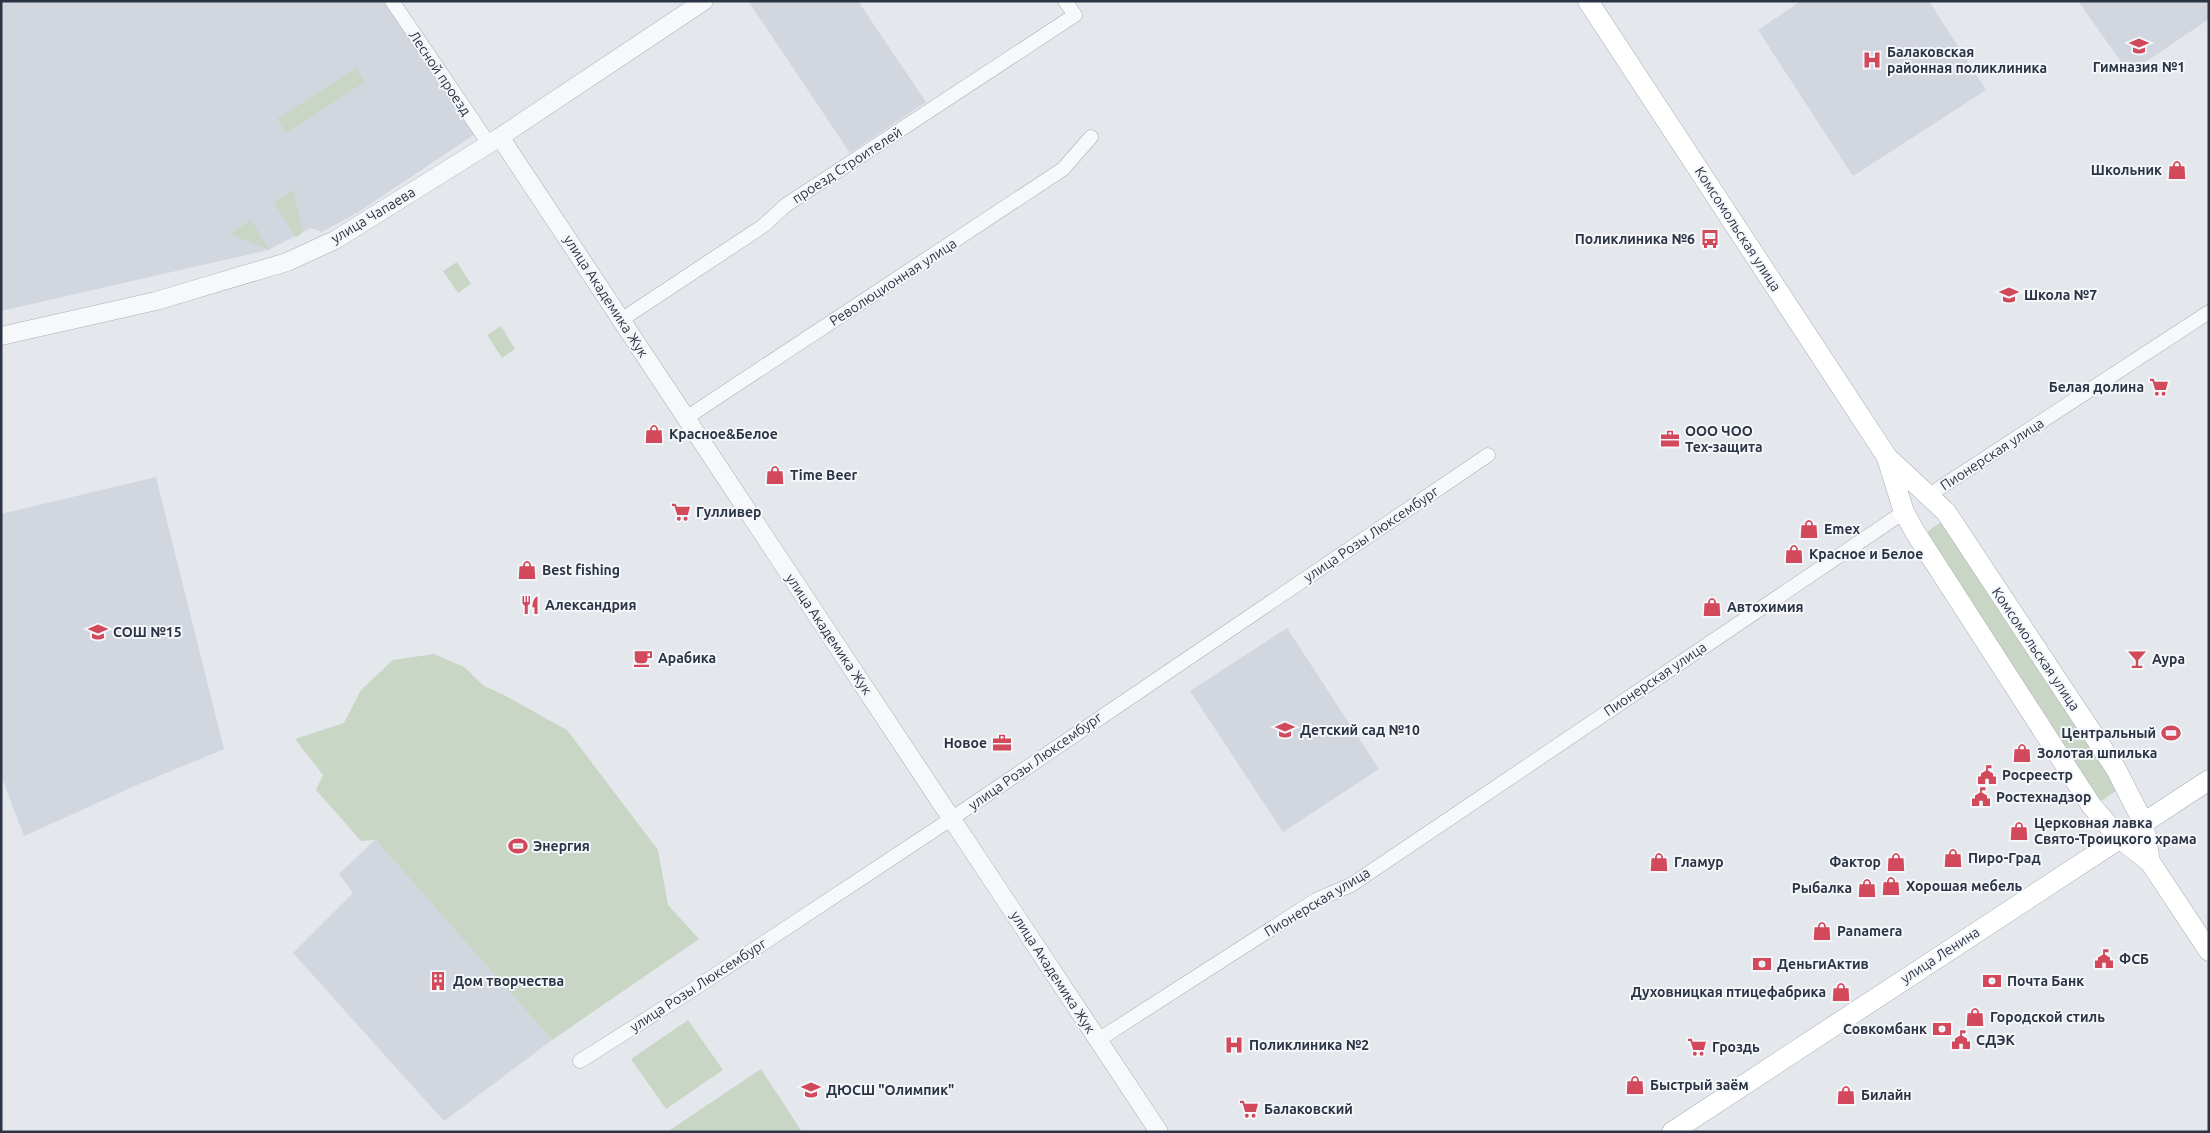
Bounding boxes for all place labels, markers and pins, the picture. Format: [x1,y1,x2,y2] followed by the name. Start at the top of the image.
[2128,35,2150,57] school or university icon: Гимназия №1
[1887,44,2047,76] place label: Балаковская районная поликлиника
[1861,49,1883,71] hospital icon: Балаковская районная поликлиника
[2093,59,2185,75] place label: Гимназия №1
[2166,159,2188,181] shop icon: Школьник
[2091,162,2162,178] place label: Школьник
[1699,228,1721,250] bus stop icon: Поликлиника №6
[1575,231,1695,247] place label: Поликлиника №6
[1998,284,2020,306] school or university icon: Школа №7
[2024,287,2097,303] place label: Школа №7
[2148,376,2170,398] supermarket icon: Белая долина
[2049,379,2144,395] place label: Белая долина
[643,423,665,445] shop icon: Красное&Белое
[1685,423,1763,455] place label: ООО ЧОО Тех-защита
[669,426,778,442] place label: Красное&Белое
[1659,428,1681,450] office icon: ООО ЧОО Тех-защита
[764,464,786,486] shop icon: Time Beer
[790,467,858,483] place label: Time Beer
[670,501,692,523] supermarket icon: Гулливер
[696,504,762,520] place label: Гулливер
[1798,518,1820,540] shop icon: Emex
[1824,521,1860,537] place label: Emex
[1783,543,1805,565] shop icon: Красное и Белое
[1809,546,1923,562] place label: Красное и Белое
[516,559,538,581] shop icon: Best fishing
[542,562,620,578] place label: Best fishing
[519,594,541,616] restaurant icon: Александрия
[1701,596,1723,618] shop icon: Автохимия
[545,597,636,613] place label: Александрия
[1727,599,1804,615] place label: Автохимия
[87,621,109,643] school or university icon: СОШ №15
[113,624,182,640] place label: СОШ №15
[632,647,654,669] cafe icon: Арабика
[2126,648,2148,670] bar icon: Аура
[658,650,716,666] place label: Арабика
[2152,651,2185,667] place label: Аура
[1274,719,1296,741] school or university icon: Детский сад №10
[1300,722,1420,738] place label: Детский сад №10
[2160,722,2182,744] sports icon: Центральный
[2061,725,2156,741] place label: Центральный
[991,732,1013,754] office icon: Новое
[944,735,987,751] place label: Новое
[2011,742,2033,764] shop icon: Золотая шпилька
[2037,745,2157,761] place label: Золотая шпилька
[1976,764,1998,786] public building icon: Росреестр
[2002,767,2073,783] place label: Росреестр
[1970,786,1992,808] public building icon: Ростехнадзор
[1996,789,2091,805] place label: Ростехнадзор
[2034,815,2197,847] place label: Церковная лавка Свято-Троицкого храма
[2008,820,2030,842] shop icon: Церковная лавка Свято-Троицкого храма
[507,835,529,857] sports icon: Энергия
[533,838,590,854] place label: Энергия
[1942,847,1964,869] shop icon: Пиро-Град
[1968,850,2041,866] place label: Пиро-Град
[1648,851,1670,873] shop icon: Гламур
[1885,851,1907,873] shop icon: Фактор
[1674,854,1724,870] place label: Гламур
[1829,854,1881,870] place label: Фактор
[1880,875,1902,897] shop icon: Хорошая мебель
[1856,877,1878,899] shop icon: Рыбалка
[1906,878,2023,894] place label: Хорошая мебель
[1792,880,1852,896] place label: Рыбалка
[1811,920,1833,942] shop icon: Panamera
[1837,923,1902,939] place label: Panamera
[2093,948,2115,970] public building icon: ФСБ
[2119,951,2149,967] place label: ФСБ
[1751,953,1773,975] bank icon: ДеньгиАктив
[1777,956,1869,972] place label: ДеньгиАктив
[427,970,449,992] building icon: Дом творчества
[1981,970,2003,992] bank icon: Почта Банк
[453,973,564,989] place label: Дом творчества
[2007,973,2084,989] place label: Почта Банк
[1830,981,1852,1003] shop icon: Духовницкая птицефабрика
[1631,984,1826,1000] place label: Духовницкая птицефабрика
[1964,1006,1986,1028] shop icon: Городской стиль
[1990,1009,2105,1025] place label: Городской стиль
[1931,1018,1953,1040] bank icon: Совкомбанк
[1843,1021,1927,1037] place label: Совкомбанк
[1950,1029,1972,1051] public building icon: СДЭК
[1976,1032,2016,1048] place label: СДЭК
[1223,1034,1245,1056] hospital icon: Поликлиника №2
[1686,1036,1708,1058] supermarket icon: Гроздь
[1249,1037,1369,1053] place label: Поликлиника №2
[1712,1039,1760,1055] place label: Гроздь
[1624,1074,1646,1096] shop icon: Быстрый заём
[1650,1077,1749,1093] place label: Быстрый заём
[800,1079,822,1101] school or university icon: ДЮСШ "Олимпик"
[826,1082,954,1098] place label: ДЮСШ "Олимпик"
[1835,1084,1857,1106] shop icon: Билайн
[1861,1087,1912,1103] place label: Билайн
[1238,1098,1260,1120] supermarket icon: Балаковский
[1264,1101,1353,1117] place label: Балаковский

